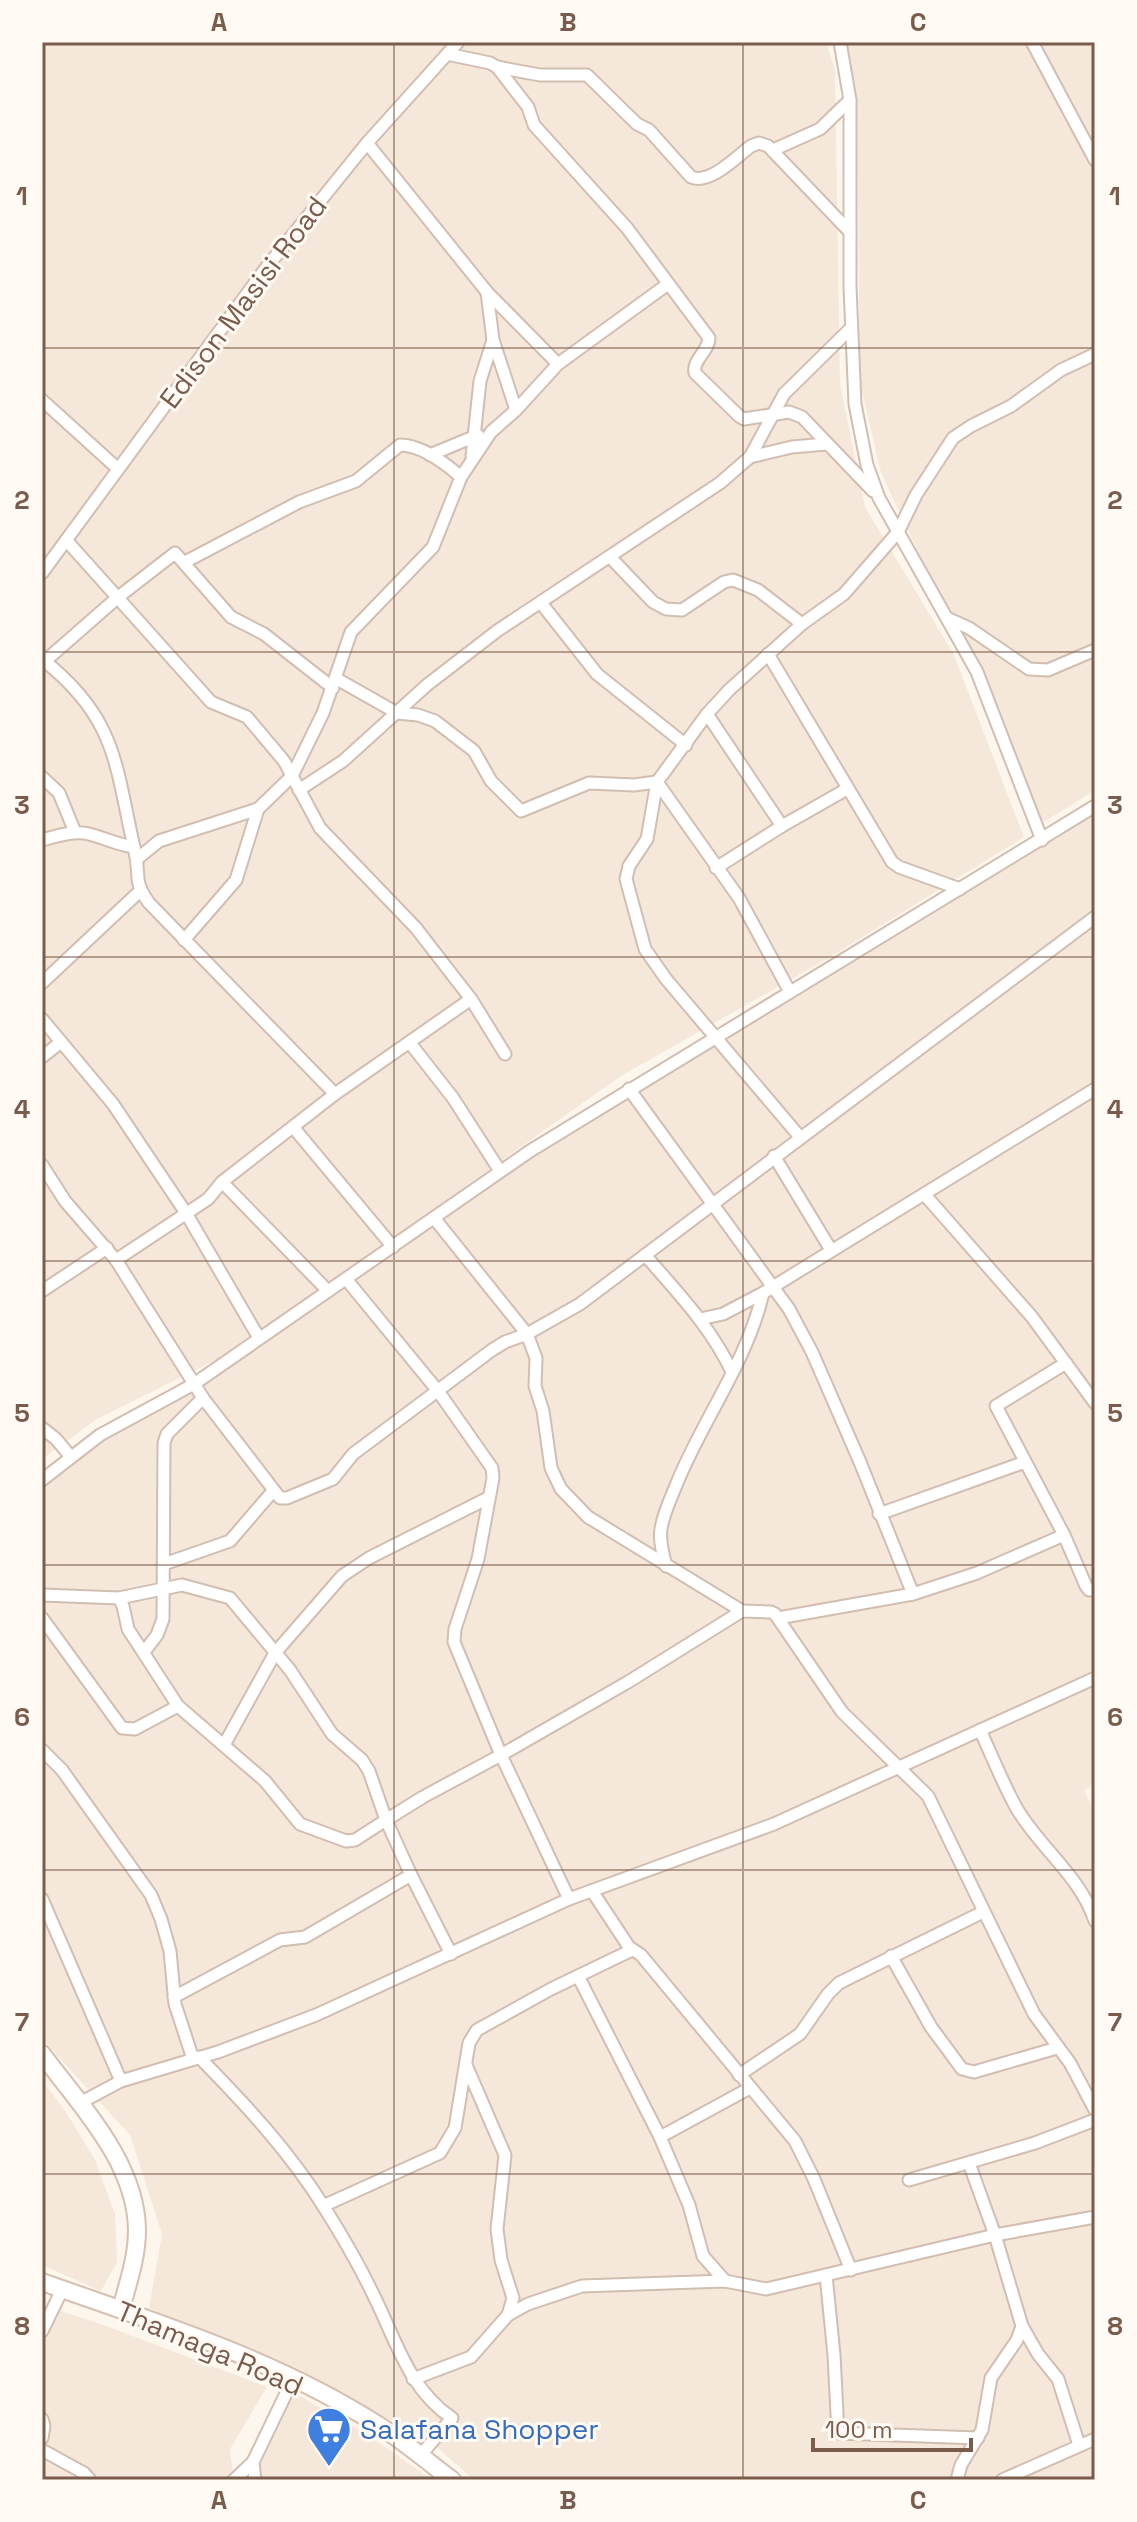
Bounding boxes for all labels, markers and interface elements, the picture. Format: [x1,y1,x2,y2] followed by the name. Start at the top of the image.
[211,5,228,39] text: A
[559,5,577,39] text: B
[910,5,926,39] text: C
[16,179,28,213] text: 1
[1109,179,1121,213] text: 1
[151,189,335,415] street label: Edison Masisi Road
[14,483,30,517] text: 2
[1107,483,1123,517] text: 2
[14,788,30,822] text: 3
[1107,788,1123,822] text: 3
[14,1092,30,1126] text: 4
[1107,1092,1123,1126] text: 4
[14,1396,30,1430] text: 5
[1107,1396,1123,1430] text: 5
[14,1700,30,1734] text: 6
[1107,1700,1123,1734] text: 6
[15,2005,29,2039] text: 7
[1108,2005,1122,2039] text: 7
[111,2292,309,2404] street label: Thamaga Road
[14,2309,30,2343] text: 8
[1107,2309,1123,2343] text: 8
[813,2402,971,2452] scale bar
[305,2405,353,2468] supermarket icon: Salafana Shopper
[360,2411,599,2447] place label: Salafana Shopper
[825,2414,893,2445] text: 100 m
[211,2483,228,2517] text: A
[559,2483,577,2517] text: B
[910,2483,926,2517] text: C

